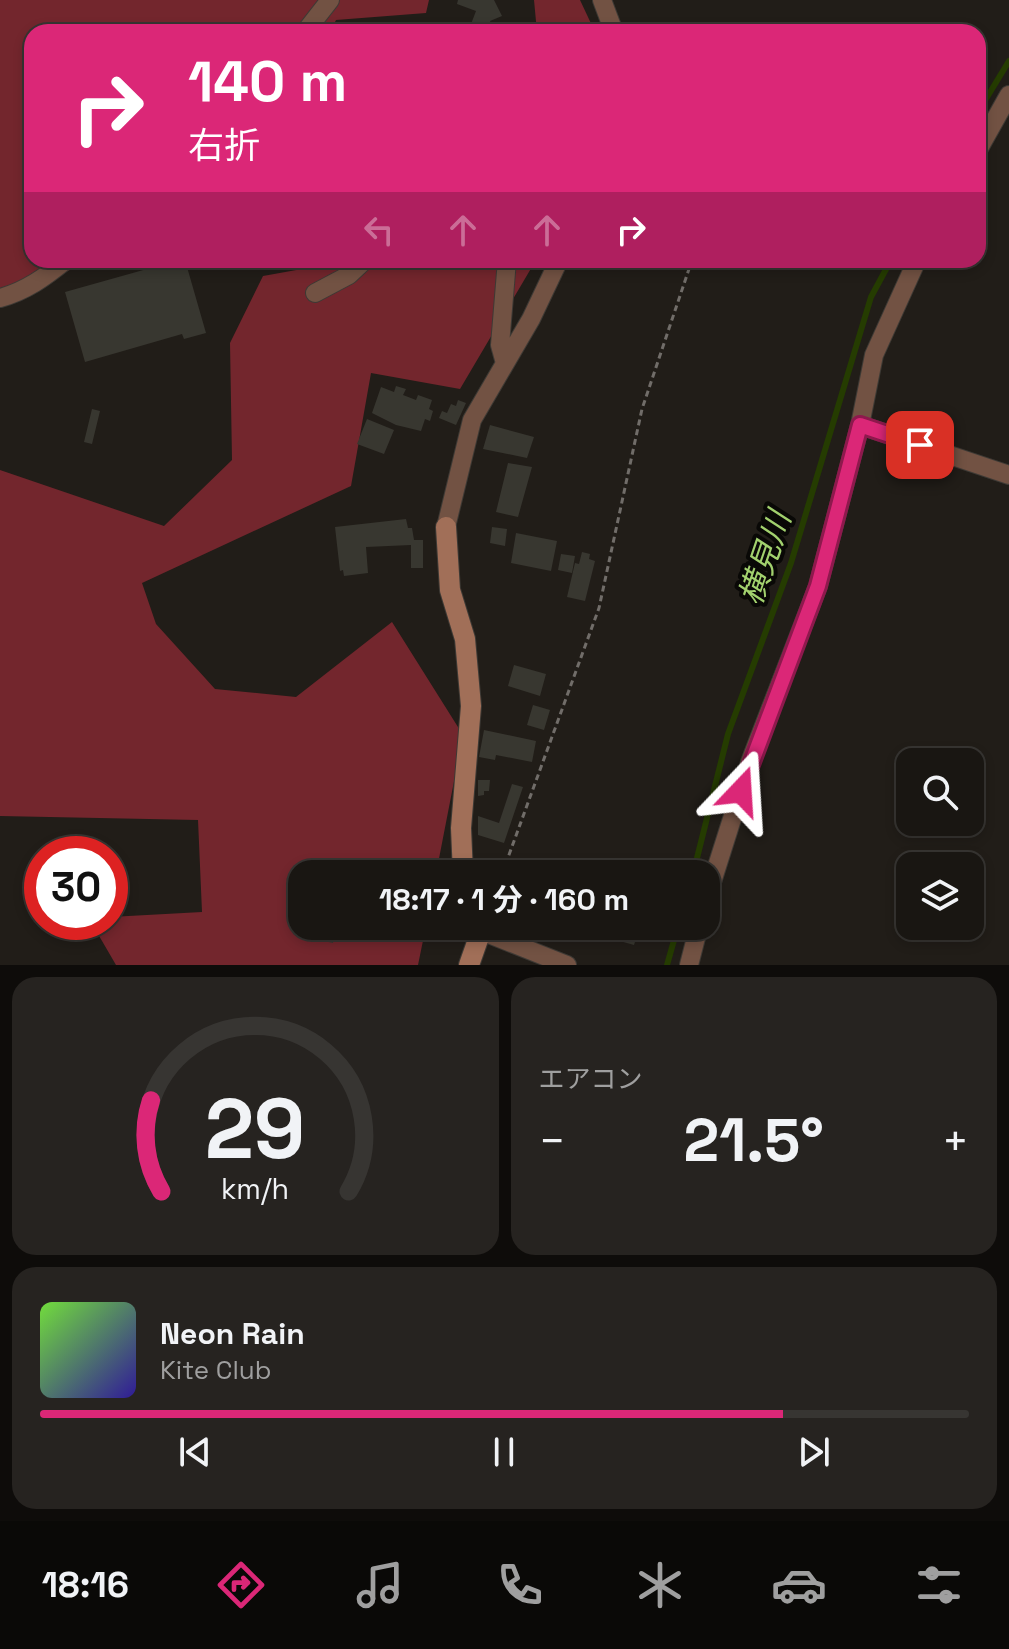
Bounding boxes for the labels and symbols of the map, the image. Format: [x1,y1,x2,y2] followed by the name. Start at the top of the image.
[886,411,954,479] pin
[730,503,801,610] water label: 横見川
[699,749,783,833] position arrow
[24,836,128,940] speed limit sign: 30

